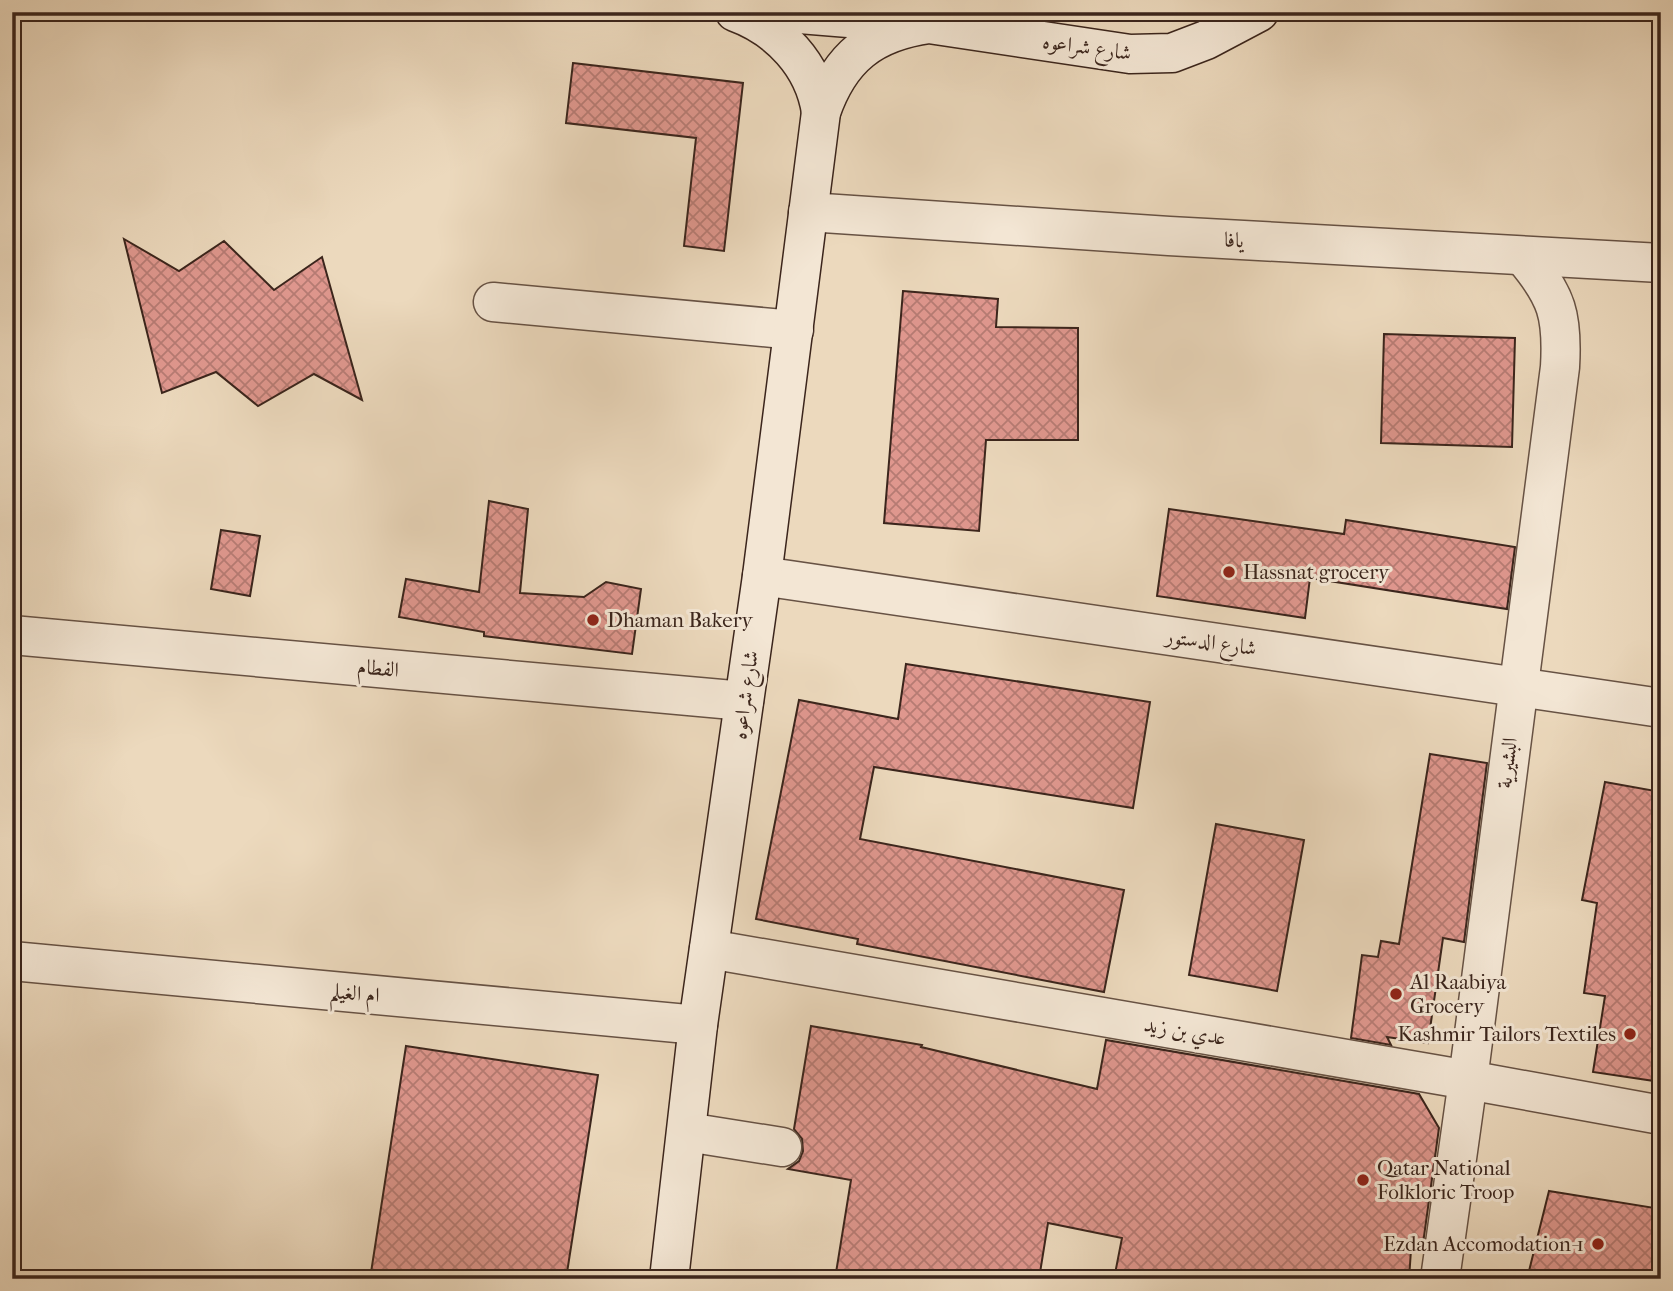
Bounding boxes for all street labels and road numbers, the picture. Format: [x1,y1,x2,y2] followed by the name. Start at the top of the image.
[1040,29,1133,71] street label: شارع شراعوه
[1223,227,1246,254] street label: يافا
[1161,623,1258,666] street label: شارع الدستور
[727,649,769,742] street label: شارع شراعوه
[355,654,400,688] street label: الفطام
[1492,736,1523,790] street label: البشيرية
[328,979,381,1016] street label: ام الغيلم
[1142,1012,1228,1054] street label: عدي بن زيد

